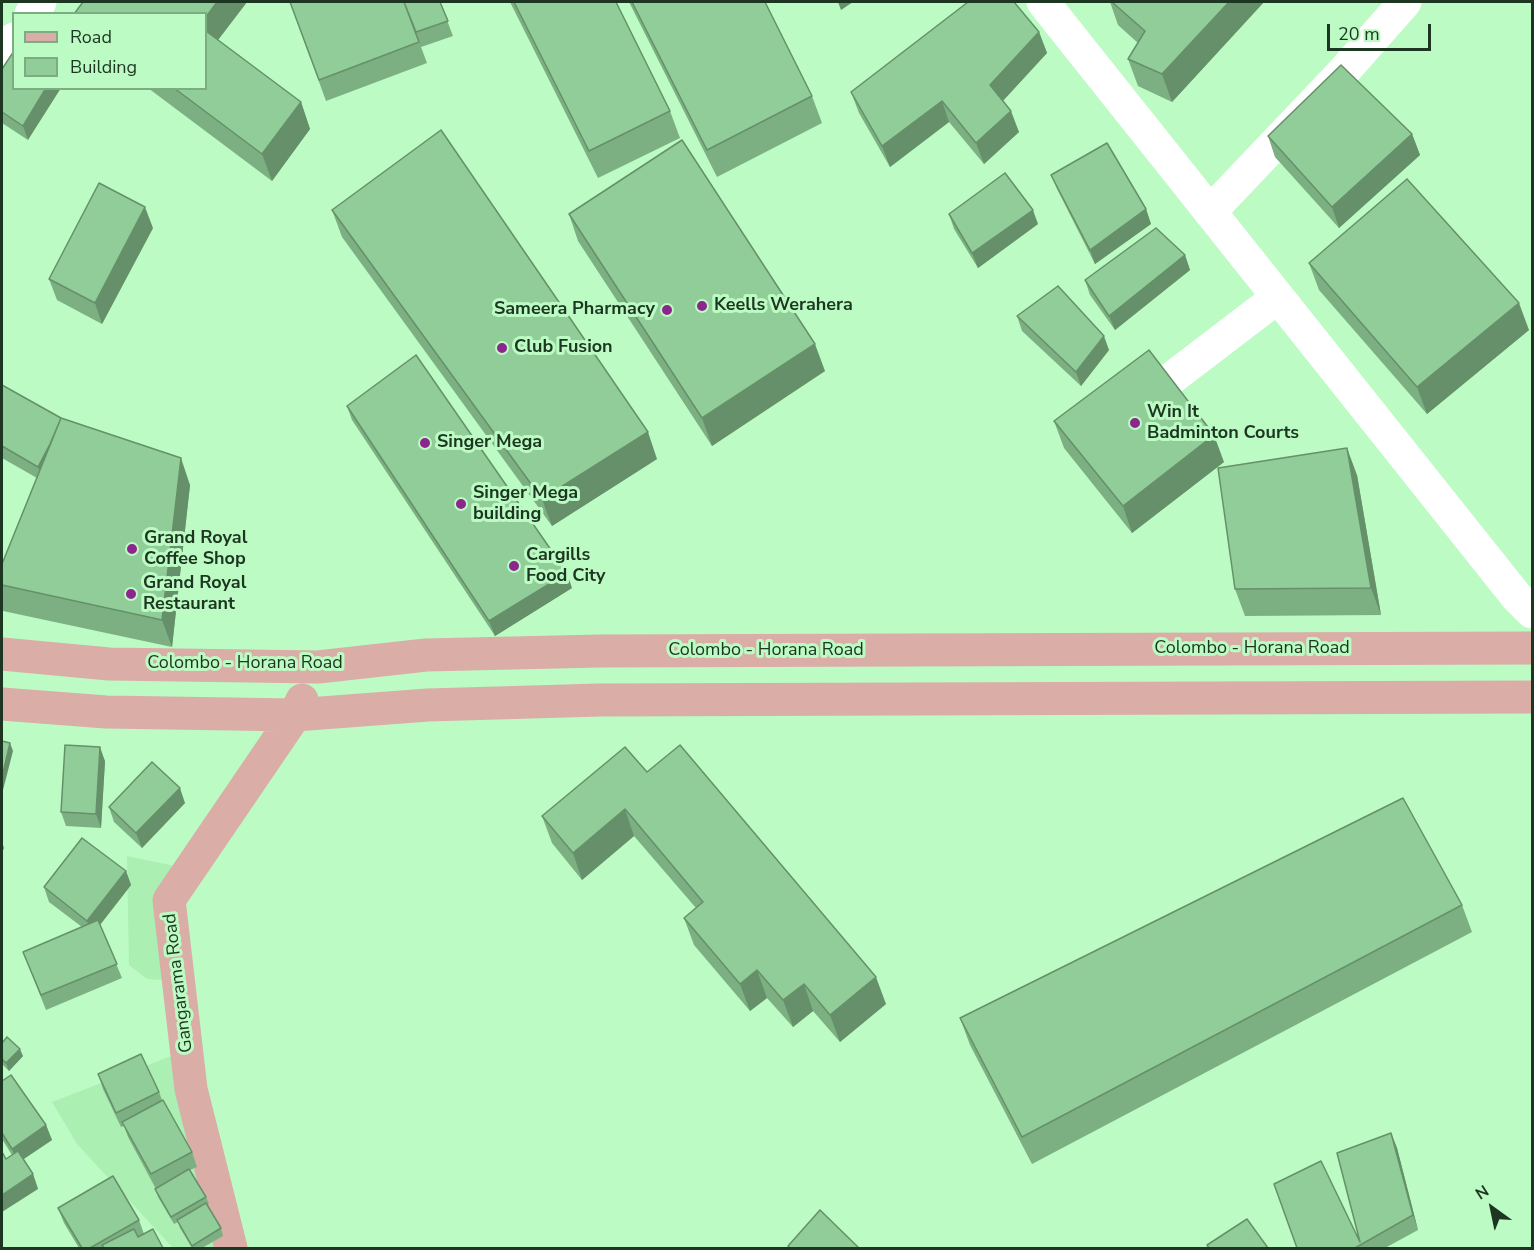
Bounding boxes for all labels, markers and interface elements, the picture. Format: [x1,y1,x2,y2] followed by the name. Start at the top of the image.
[12,12,207,90] legend
[1330,12,1434,50] scale bar
[1338,22,1380,46] text: 20 m
[70,25,112,49] text: Road
[70,55,137,79] text: Building
[714,295,853,317] place label: Keells Werahera
[494,299,655,321] place label: Sameera Pharmacy
[695,299,709,313] marker: Keells Werahera
[660,303,674,317] marker: Sameera Pharmacy
[514,337,613,359] place label: Club Fusion
[495,341,509,355] marker: Club Fusion
[1147,402,1299,444] place label: Win It Badminton Courts
[1128,416,1142,430] marker: Win It Badminton Courts
[437,432,542,454] place label: Singer Mega
[418,436,432,450] marker: Singer Mega
[473,483,578,526] place label: Singer Mega building
[454,497,468,511] marker: Singer Mega building
[144,528,247,570] place label: Grand Royal Coffee Shop
[125,542,139,556] marker: Grand Royal Coffee Shop
[526,545,606,588] place label: Cargills Food City
[507,559,521,573] marker: Cargills Food City
[143,573,246,616] place label: Grand Royal Restaurant
[124,587,138,601] marker: Grand Royal Restaurant
[1154,638,1350,660] street label: Colombo - Horana Road
[668,640,864,662] street label: Colombo - Horana Road
[147,653,343,675] street label: Colombo - Horana Road
[160,912,198,1054] street label: Gangarama Road
[1462,1178,1522,1238] north arrow
[1471,1180,1493,1205] text: N

